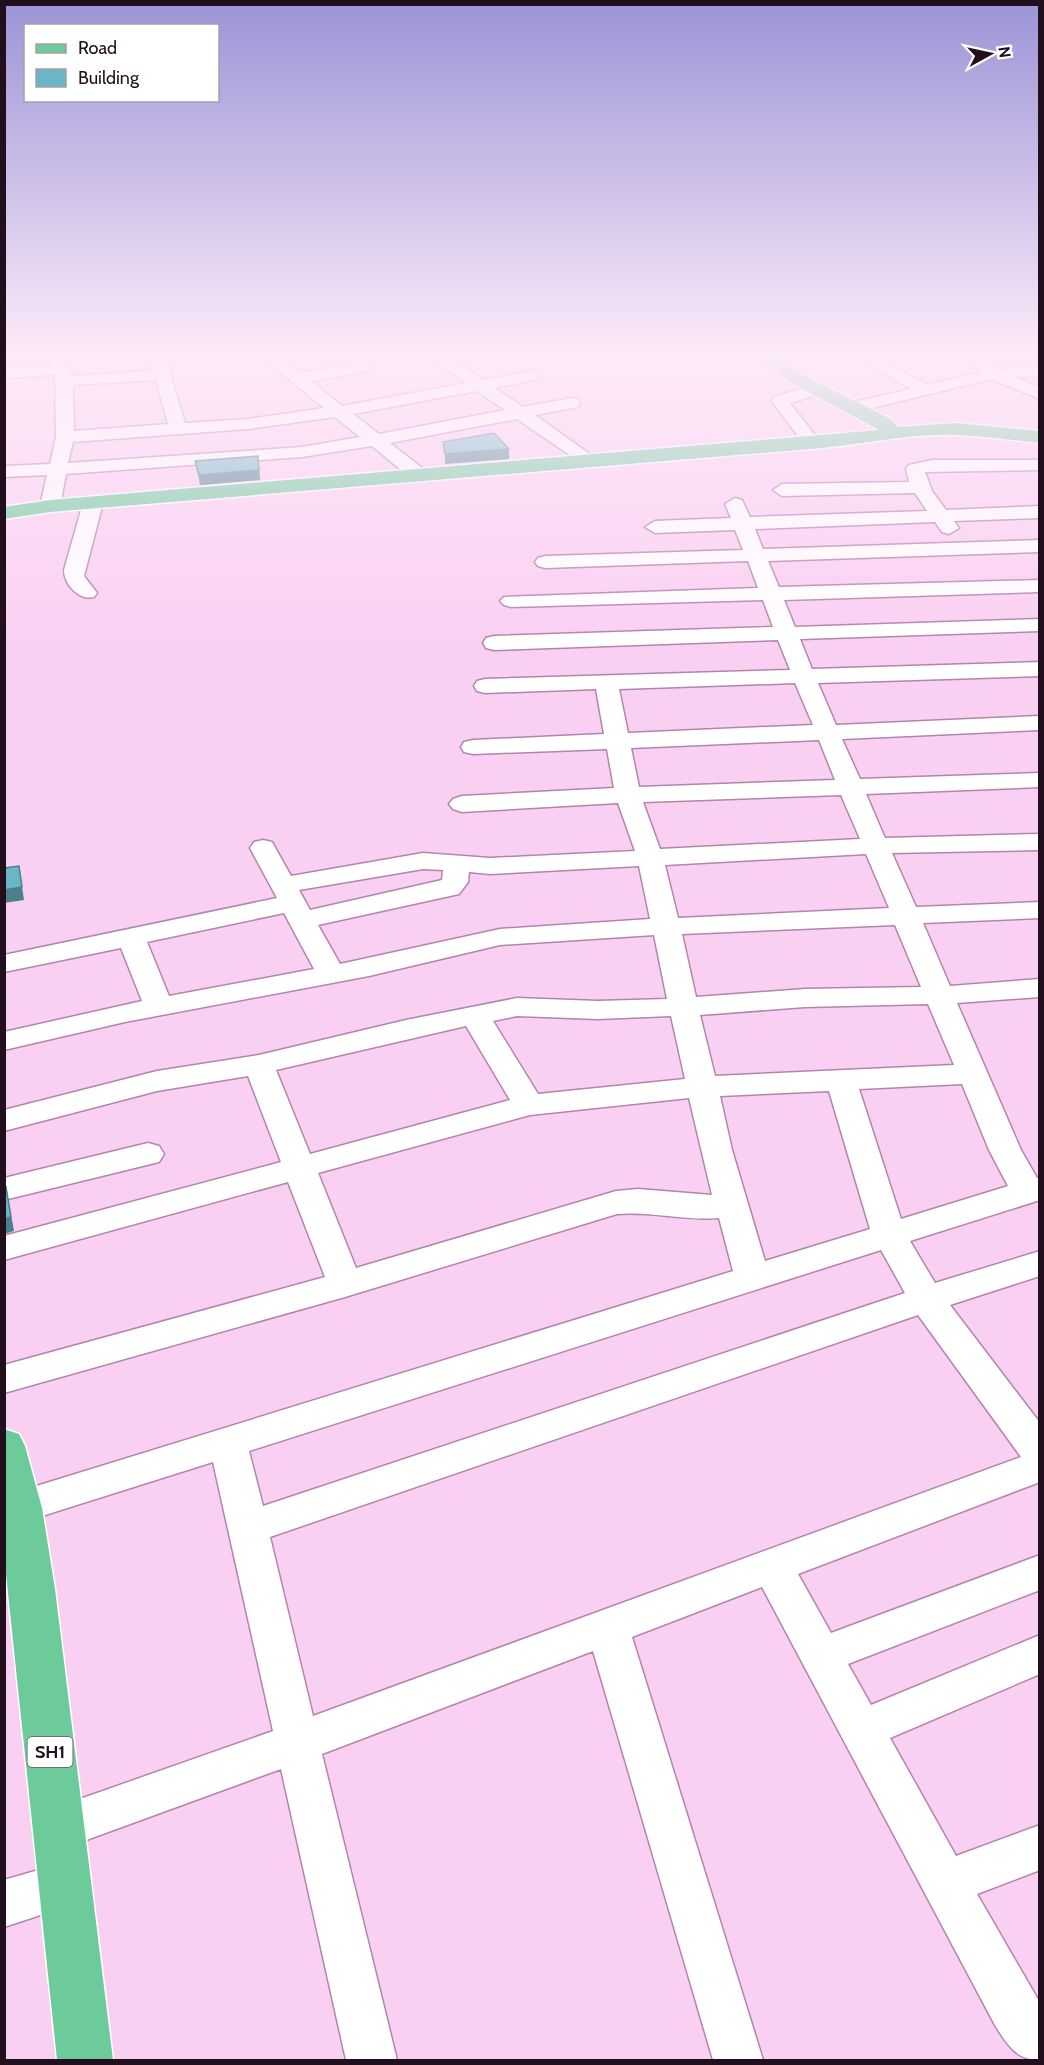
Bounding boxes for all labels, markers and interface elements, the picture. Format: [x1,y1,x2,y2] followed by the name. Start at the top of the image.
[24,24,219,102] legend
[960,24,1020,84] north arrow
[78,37,117,59] text: Road
[994,45,1015,59] text: N
[78,67,140,89] text: Building
[28,1737,72,1767] road number: SH1

